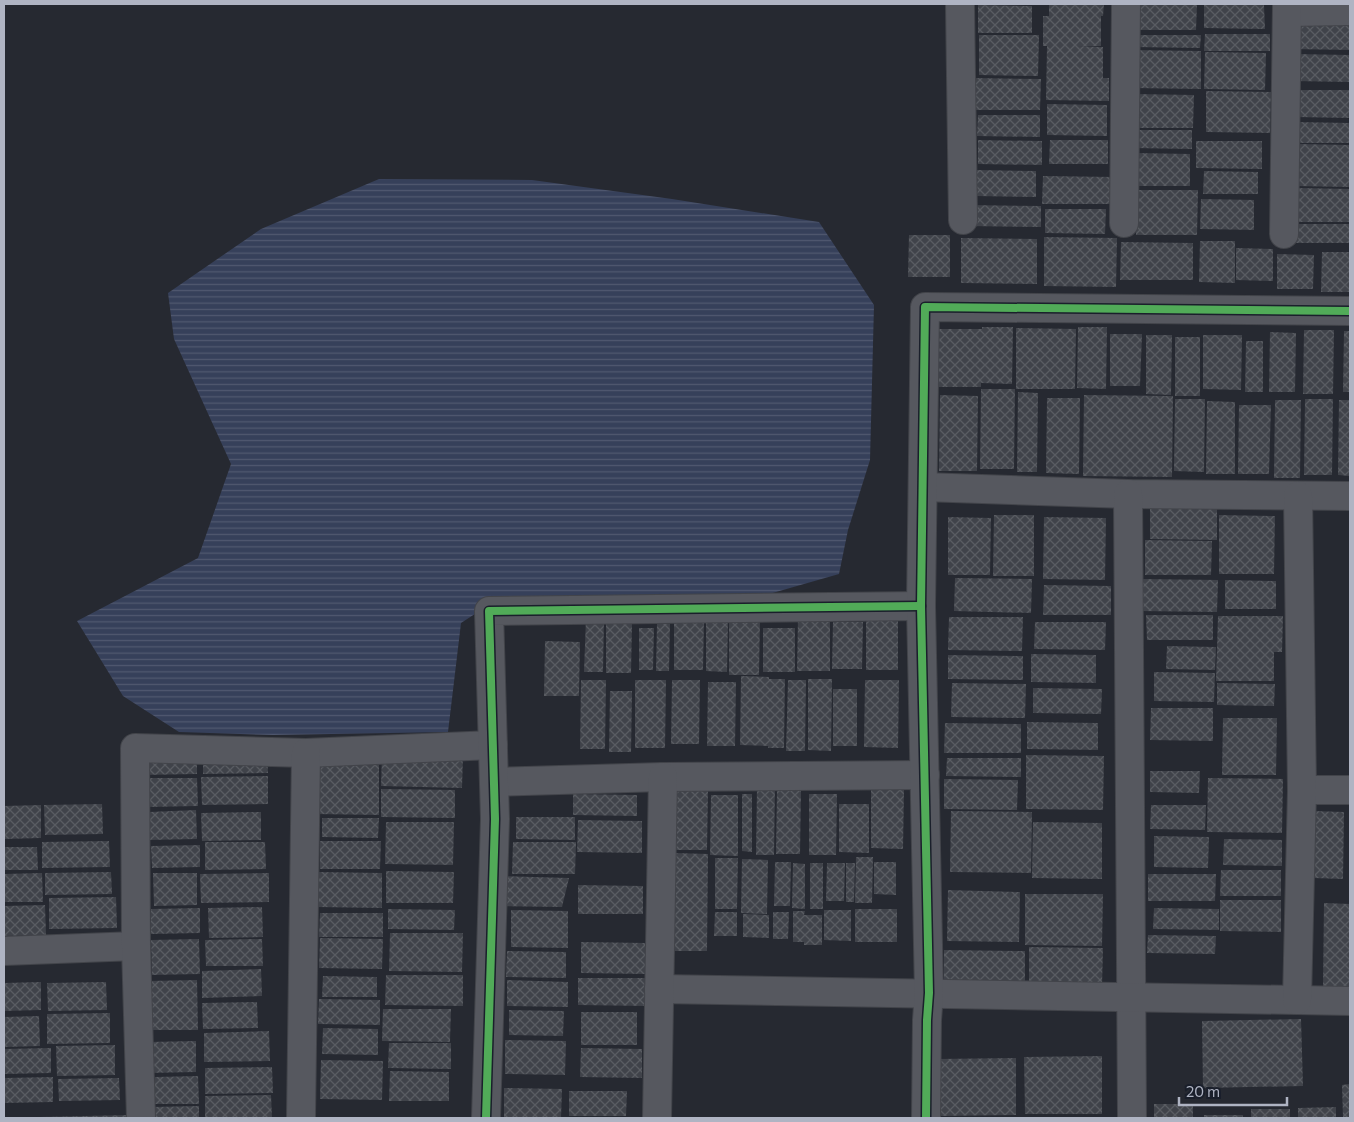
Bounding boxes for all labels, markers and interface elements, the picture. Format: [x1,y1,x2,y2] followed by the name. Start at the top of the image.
[1179,1074,1286,1106] scale bar
[1186,1082,1220,1100] text: 20 m

